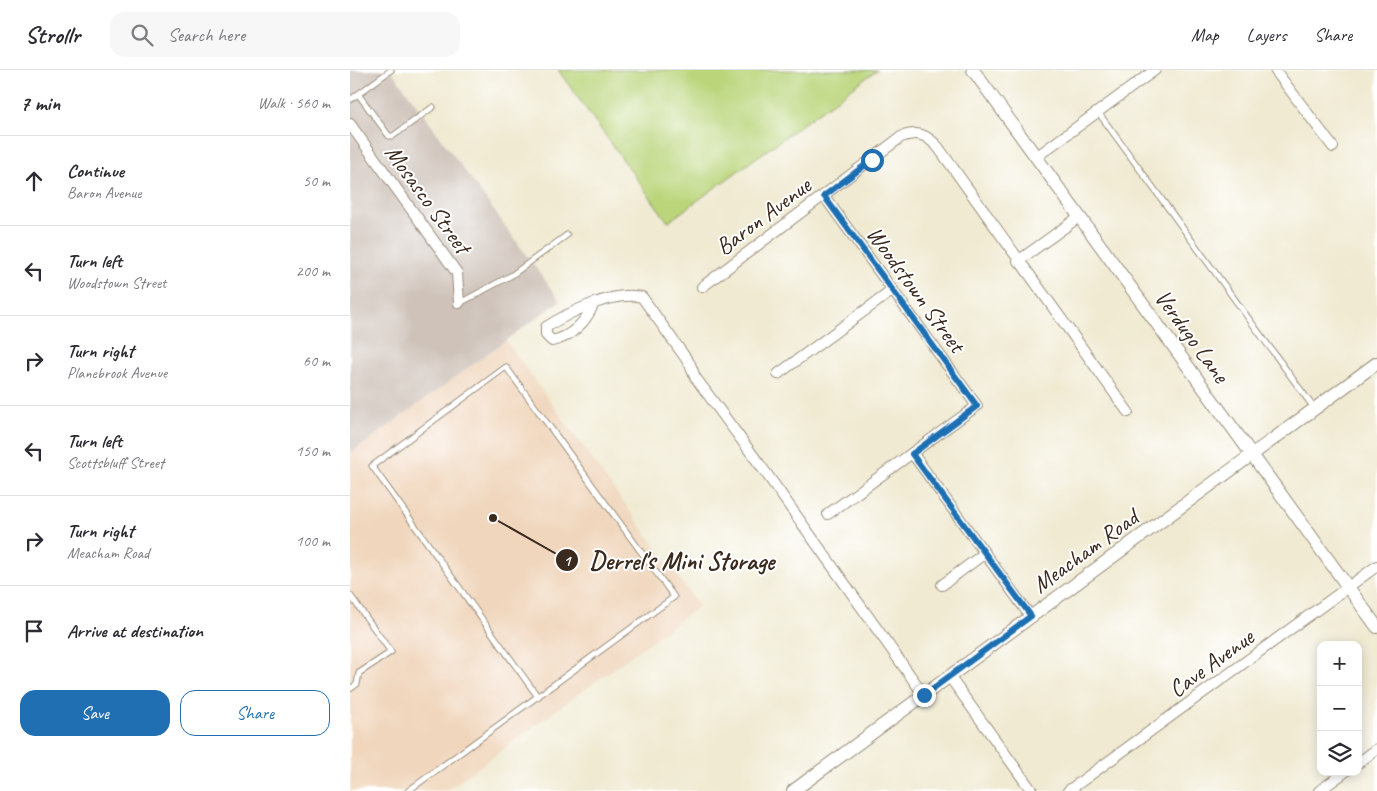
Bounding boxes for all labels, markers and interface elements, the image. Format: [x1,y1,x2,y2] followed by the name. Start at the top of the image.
[110,12,460,57] search box
[25,20,80,50] text: Strollr
[128,21,156,49] icon: search
[168,23,245,47] text: Search here
[1191,24,1219,46] text: Map
[1247,24,1286,46] text: Layers
[1314,24,1352,46] text: Share
[20,90,60,116] text: 7 min
[258,93,330,113] text: Walk · 560 m
[378,139,479,262] street label: Mosasco Street
[861,149,884,172] route start
[67,159,124,183] text: Continue
[20,167,48,195] icon: ahead
[709,169,818,262] street label: Baron Avenue
[303,171,330,191] text: 50 m
[67,183,141,203] text: Baron Avenue
[860,220,973,360] street label: Woodstown Street
[67,249,122,273] text: Turn left
[20,257,48,285] icon: left
[296,261,330,281] text: 200 m
[67,273,166,293] text: Woodstown Street
[1148,284,1237,390] street label: Verdugo Lane
[67,339,134,363] text: Turn right
[20,347,48,375] icon: right
[303,351,330,371] text: 60 m
[67,363,167,383] text: Planebrook Avenue
[67,429,122,453] text: Turn left
[20,437,48,465] icon: left
[296,441,330,461] text: 150 m
[67,453,164,473] text: Scottsbluff Street
[1026,501,1147,599] street label: Meacham Road
[67,519,134,543] text: Turn right
[20,527,48,555] icon: right
[296,531,330,551] text: 100 m
[555,540,784,580] callout: Derrel's Mini Storage
[67,543,149,563] text: Meacham Road
[590,545,776,577] text: Derrel's Mini Storage
[564,552,573,571] text: 1
[20,617,48,645] icon: arrive
[67,619,203,643] text: Arrive at destination
[1162,621,1261,704] street label: Cave Avenue
[1317,641,1362,776] map controls
[1317,641,1362,686] button: +
[913,684,936,707] route end
[1317,686,1362,731] button: −
[20,690,170,736] button: Save
[180,690,330,736] button: Share
[1317,731,1362,776] button: layers

